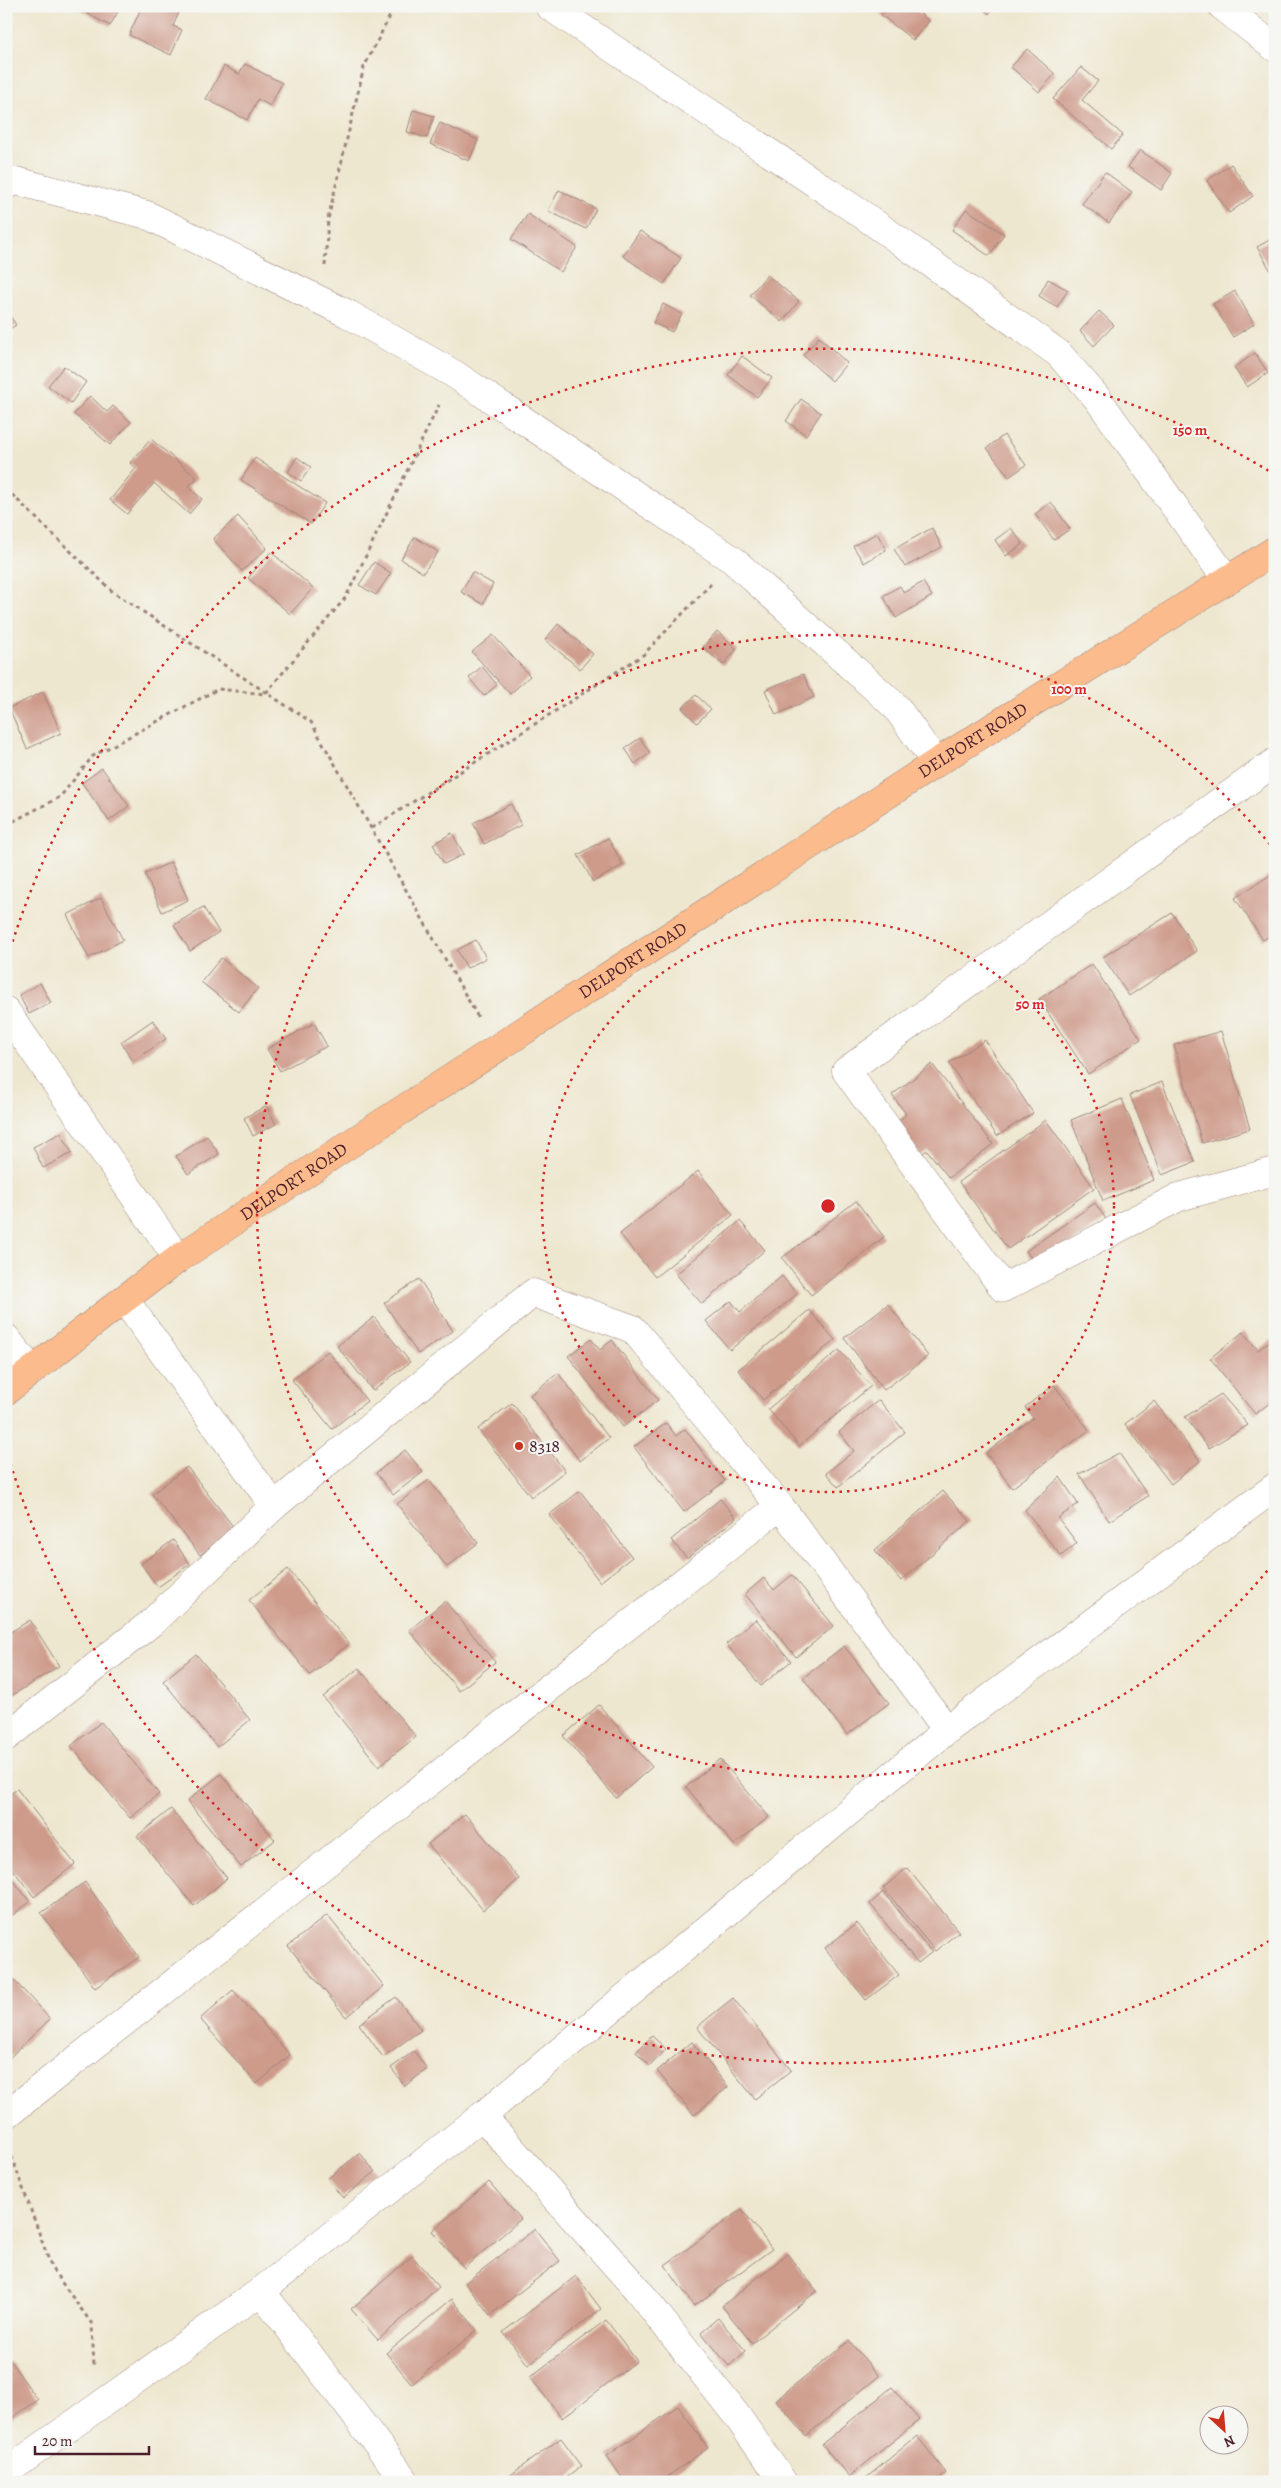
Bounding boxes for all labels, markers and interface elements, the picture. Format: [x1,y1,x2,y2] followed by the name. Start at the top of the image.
[1173,420,1208,440] text: 150 m
[1051,679,1087,699] text: 100 m
[913,697,1032,784] street label: DELPORT ROAD
[574,916,692,1004] street label: DELPORT ROAD
[1015,994,1045,1014] text: 50 m
[235,1137,352,1226] street label: DELPORT ROAD
[819,1197,837,1215] centre of rings
[529,1434,560,1458] place label: 8318
[513,1440,525,1452] marker: 8318
[1198,2406,1248,2456] north arrow
[35,2423,149,2455] scale bar
[1221,2430,1238,2452] text: N
[42,2431,73,2451] text: 20 m

